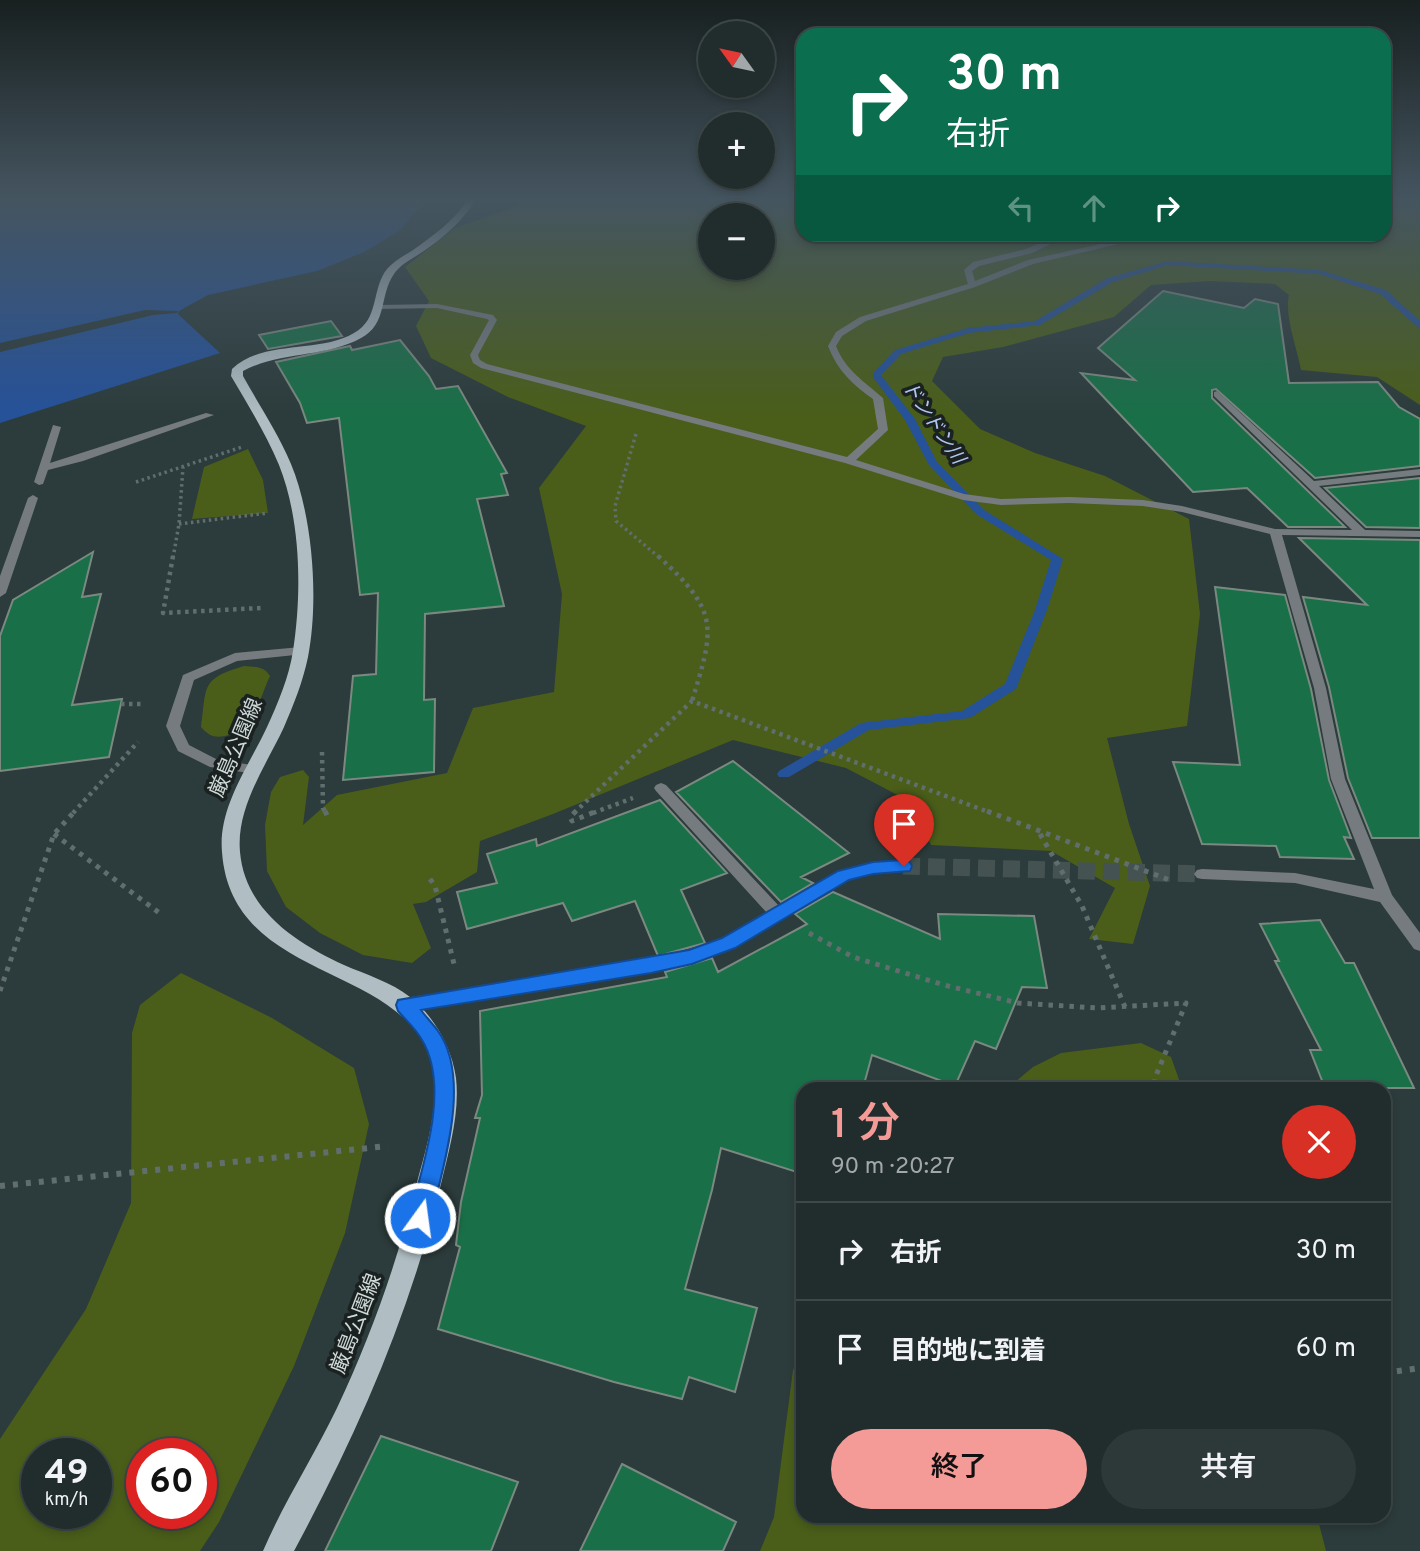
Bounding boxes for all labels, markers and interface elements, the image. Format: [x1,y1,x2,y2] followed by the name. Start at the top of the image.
[698,21,775,98] north arrow
[698,21,775,280] map controls
[946,46,1062,108] text: 30 m
[831,56,922,147] icon: right
[698,112,775,189] button: +
[946,116,1010,156] text: 右折
[1002,189,1040,227] icon: left
[1075,189,1113,227] icon: ahead
[1148,189,1186,227] icon: right
[698,203,775,280] button: −
[896,377,971,471] water label: ドンドン川
[204,694,270,802] street label: 厳島公園線
[874,794,934,866] pin
[885,805,923,843] icon: arrive
[831,1100,900,1153] text: 1 分
[1282,1105,1356,1179] button: close
[831,1153,955,1182] text: 90 m · 20:27
[383,1181,457,1255] position arrow
[831,1232,869,1270] icon: right
[1296,1235,1356,1268] text: 30 m
[890,1238,942,1271] text: 右折
[326,1270,388,1378] street label: 厳島公園線
[831,1330,869,1368] icon: arrive
[1296,1333,1356,1366] text: 60 m
[890,1336,1046,1369] text: 目的地に到着
[831,1429,1087,1509] button: 終了
[1101,1429,1356,1509] button: 共有
[126,1438,217,1529] speed limit sign: 60
[44,1452,89,1496] text: 49
[45,1489,88,1512] text: km/h

